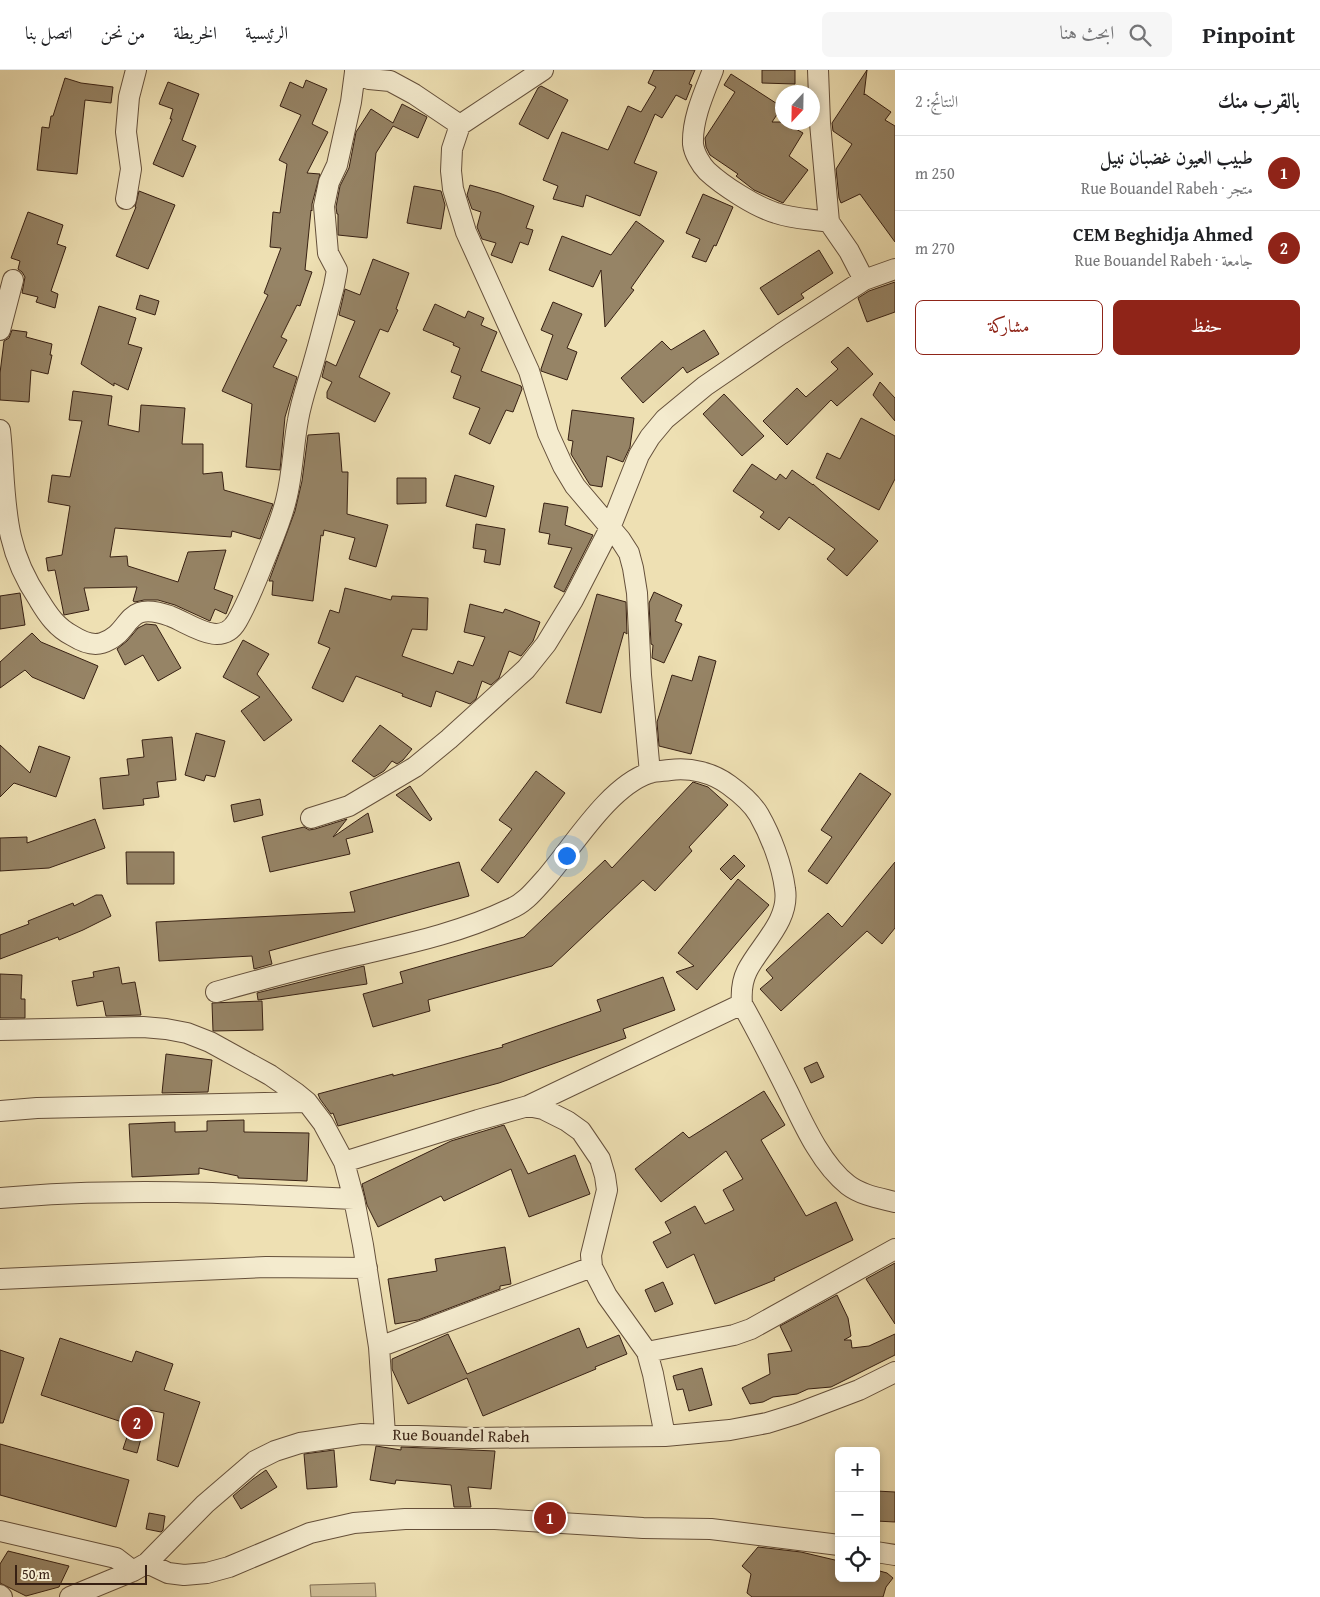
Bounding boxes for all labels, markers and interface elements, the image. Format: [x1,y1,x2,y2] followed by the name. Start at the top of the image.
[822,12,1172,57] search box
[1202,17,1295,52] text: Pinpoint
[1059,18,1114,46] text: ابحث هنا
[25,19,72,46] text: اتصل بنا
[100,19,145,46] text: من نحن
[173,19,217,46] text: الخريطة
[245,19,288,46] text: الرئيسية
[1126,21,1154,49] icon: search
[775,85,820,130] north arrow
[1218,85,1300,116] text: بالقرب منك
[915,89,958,113] text: النتائج: 2
[1100,143,1253,171] text: طبيب العيون غضبان نبيل
[915,161,955,185] text: 250 m
[1280,161,1288,185] text: 1
[1081,176,1253,200] text: متجر · Rue Bouandel Rabeh
[1073,220,1253,248] text: CEM Beghidja Ahmed
[915,236,955,260] text: 270 m
[1280,236,1288,260] text: 2
[1075,248,1253,272] text: جامعة · Rue Bouandel Rabeh
[915,300,1103,355] button: مشاركة
[1113,300,1300,355] button: حفظ
[554,843,580,869] your location
[121,1404,153,1442] pin: 2
[392,1422,530,1448] street label: Rue Bouandel Rabeh
[835,1447,880,1582] map controls
[835,1447,880,1492] button: +
[835,1492,880,1537] button: −
[534,1499,566,1537] pin: 1
[835,1537,880,1582] button: locate
[15,1562,148,1585] scale bar
[22,1564,50,1584] text: 50 m

